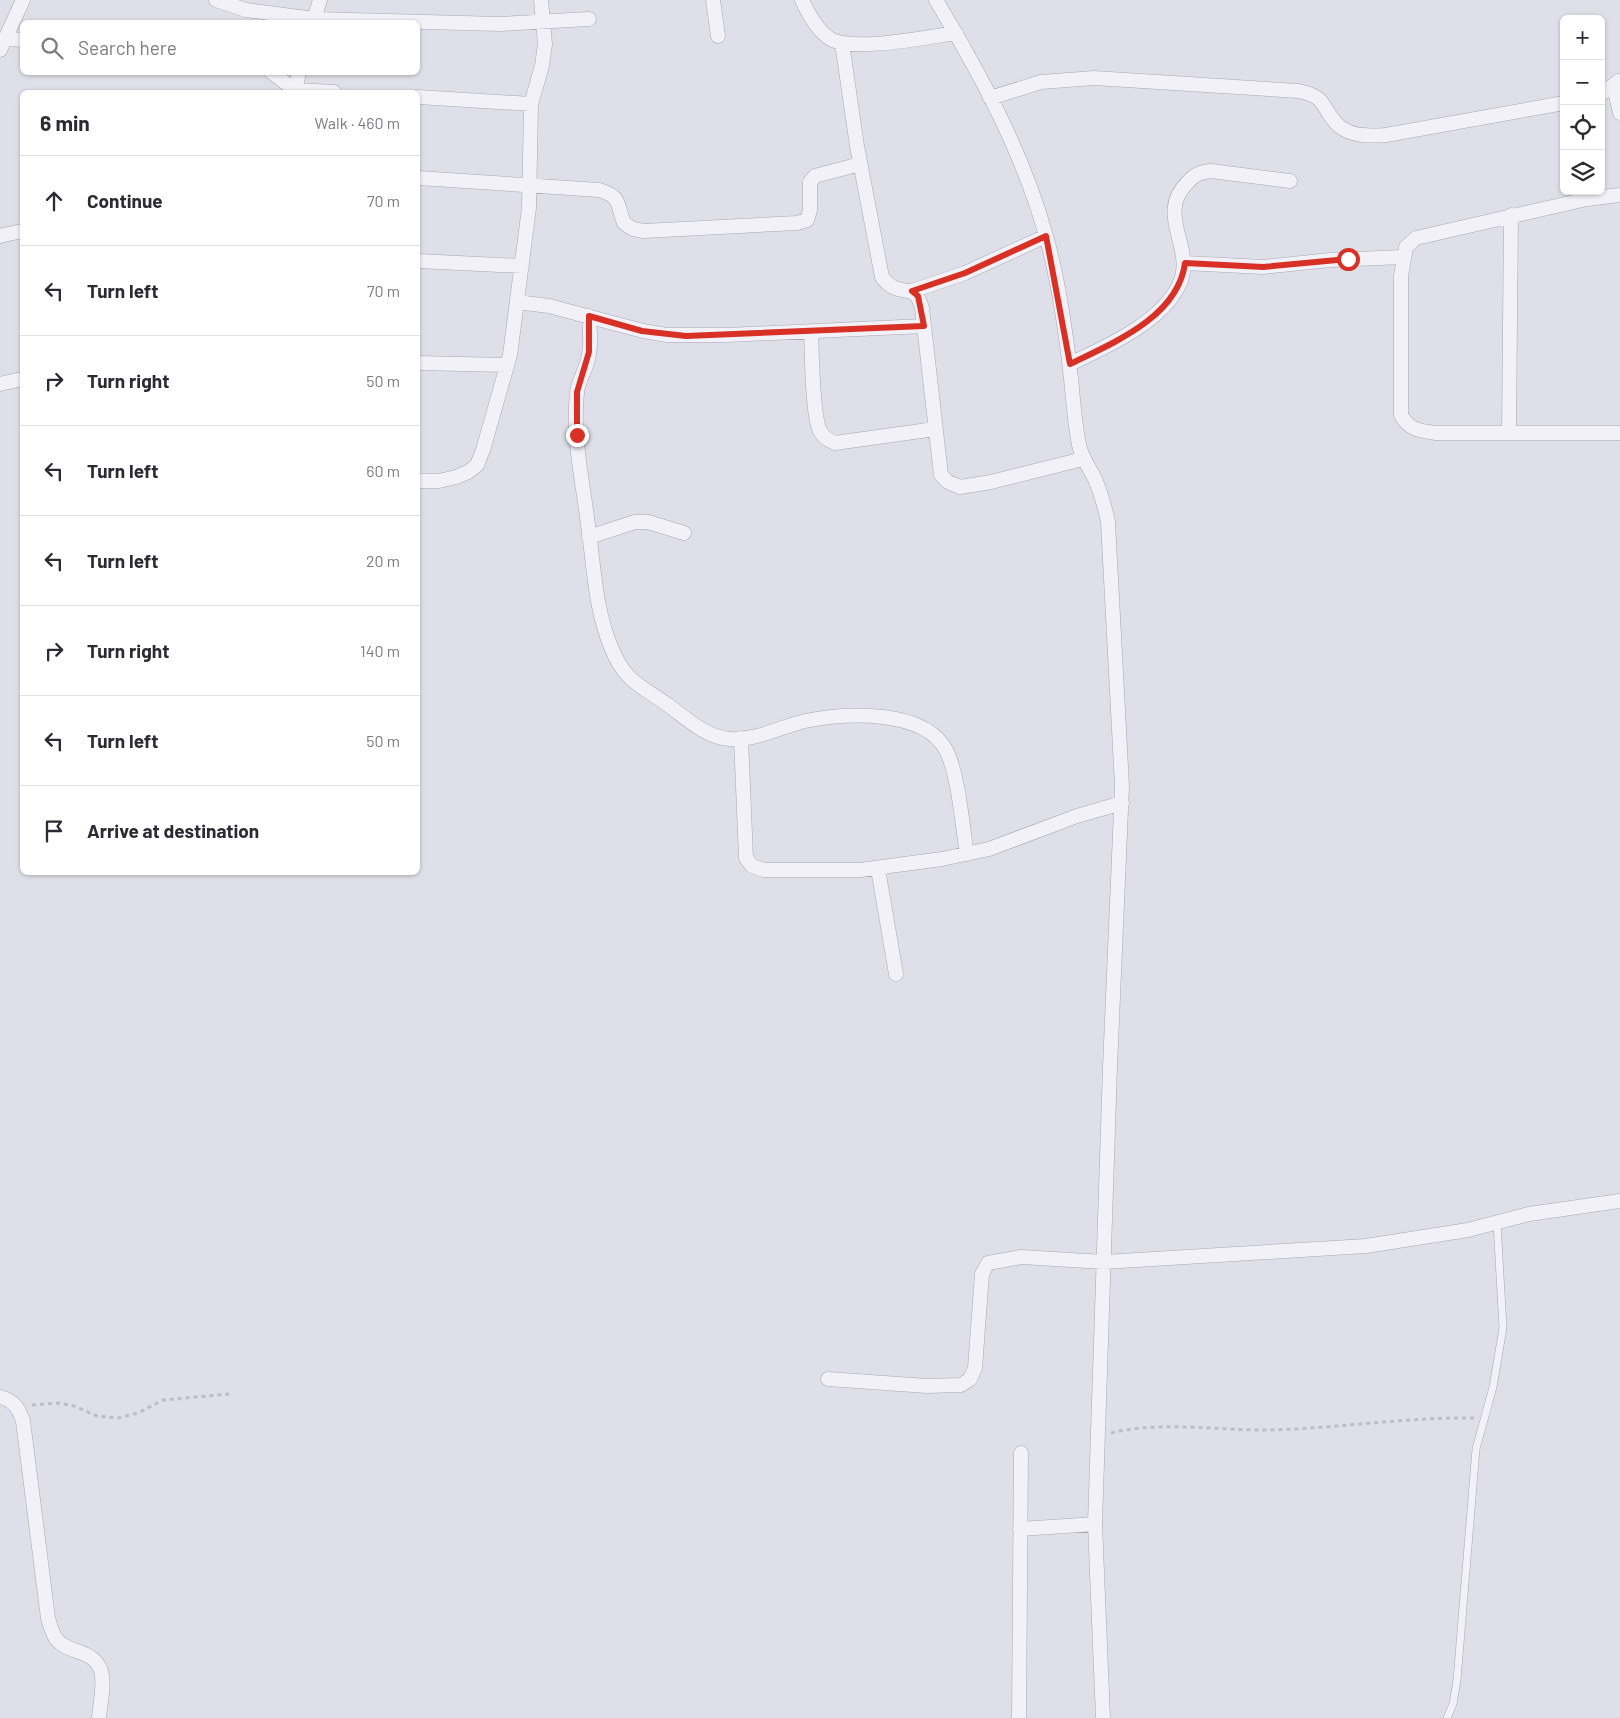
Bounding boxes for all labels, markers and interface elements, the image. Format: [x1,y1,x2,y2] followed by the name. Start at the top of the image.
[1560,15,1605,195] map controls
[1560,15,1605,60] button: +
[20,20,420,75] search box
[38,34,66,62] icon: search
[78,36,177,59] text: Search here
[1560,60,1605,105] button: −
[1560,105,1605,150] button: locate
[40,110,90,135] text: 6 min
[315,113,400,132] text: Walk · 460 m
[1560,150,1605,195] button: layers
[40,187,68,215] icon: ahead
[87,189,163,212] text: Continue
[367,191,400,210] text: 70 m
[1337,248,1360,271] route start
[40,277,68,305] icon: left
[87,279,158,302] text: Turn left
[367,281,400,300] text: 70 m
[40,367,68,395] icon: right
[87,369,169,392] text: Turn right
[366,371,400,390] text: 50 m
[566,424,589,447] route end
[40,457,68,485] icon: left
[87,459,158,482] text: Turn left
[366,461,400,480] text: 60 m
[40,547,68,575] icon: left
[87,549,158,572] text: Turn left
[366,551,400,570] text: 20 m
[40,637,68,665] icon: right
[87,639,169,662] text: Turn right
[360,641,400,660] text: 140 m
[40,727,68,755] icon: left
[87,729,158,752] text: Turn left
[366,731,400,750] text: 50 m
[40,817,68,845] icon: arrive
[87,819,259,842] text: Arrive at destination

